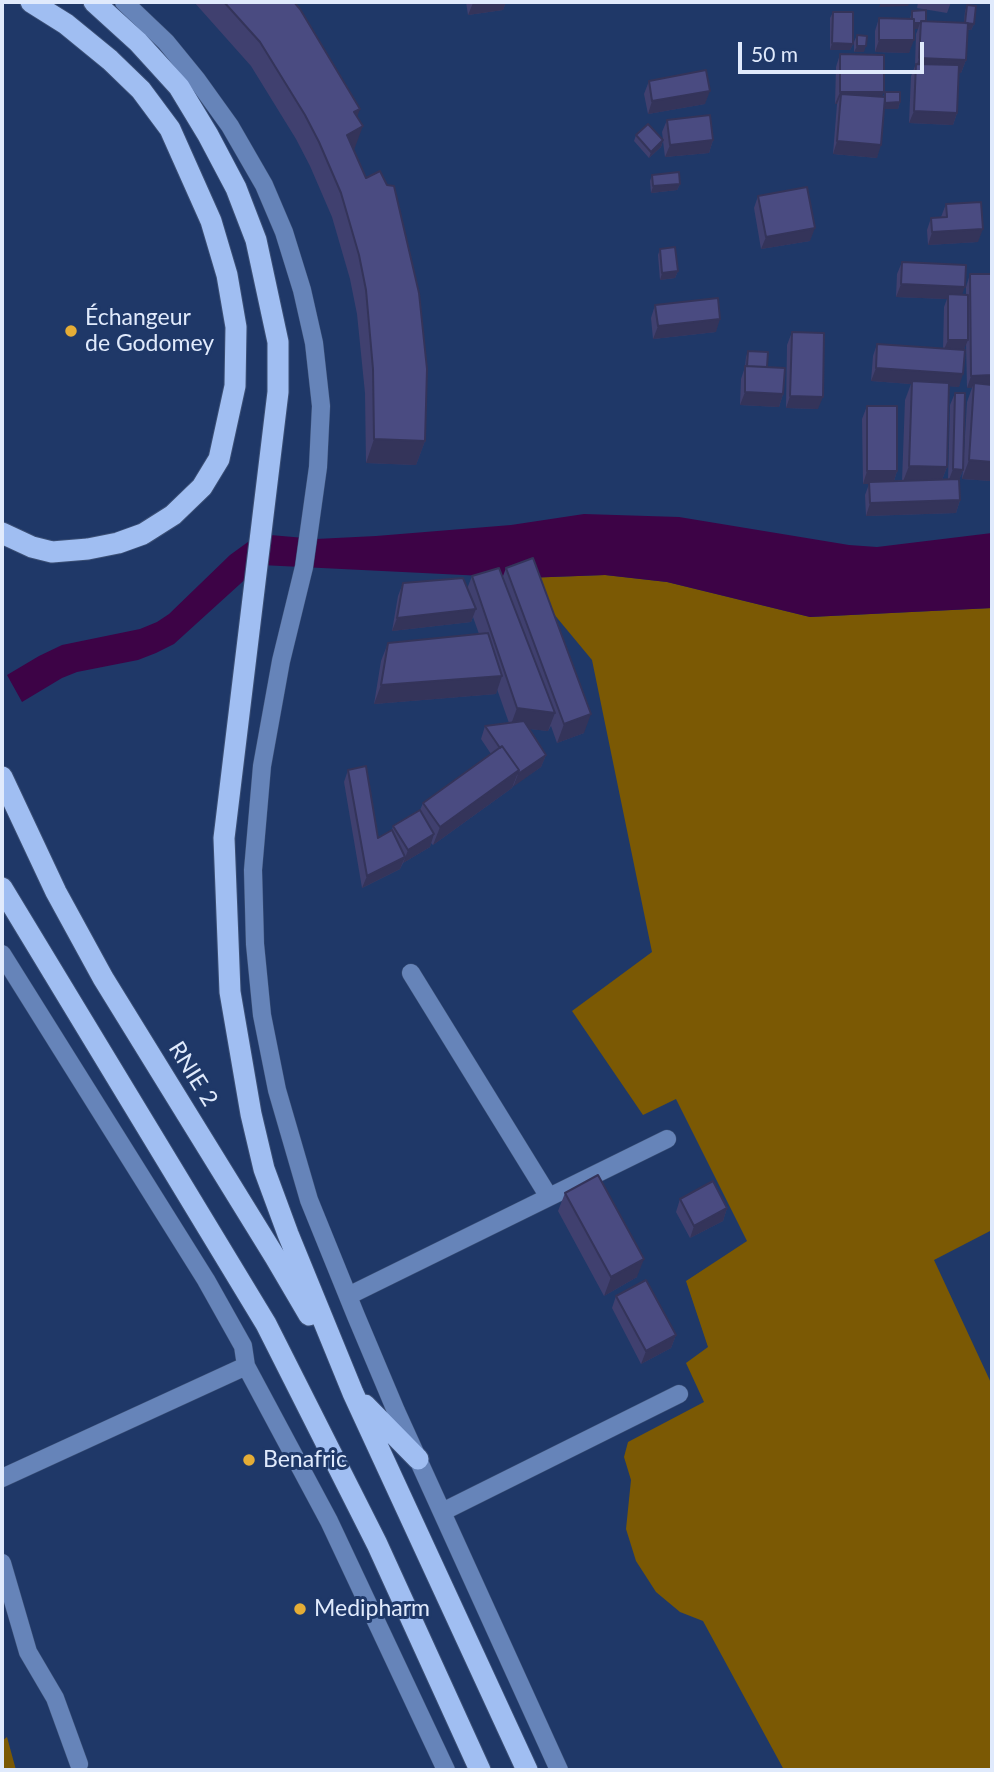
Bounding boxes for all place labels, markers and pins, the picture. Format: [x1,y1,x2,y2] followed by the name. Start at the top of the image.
[85,304,214,358] place label: Échangeur de Godomey
[63,323,79,339] marker: Échangeur de Godomey
[263,1446,347,1474] place label: Benafric
[241,1452,257,1468] marker: Benafric
[314,1595,430,1623] place label: Medipharm
[292,1601,308,1617] marker: Medipharm

